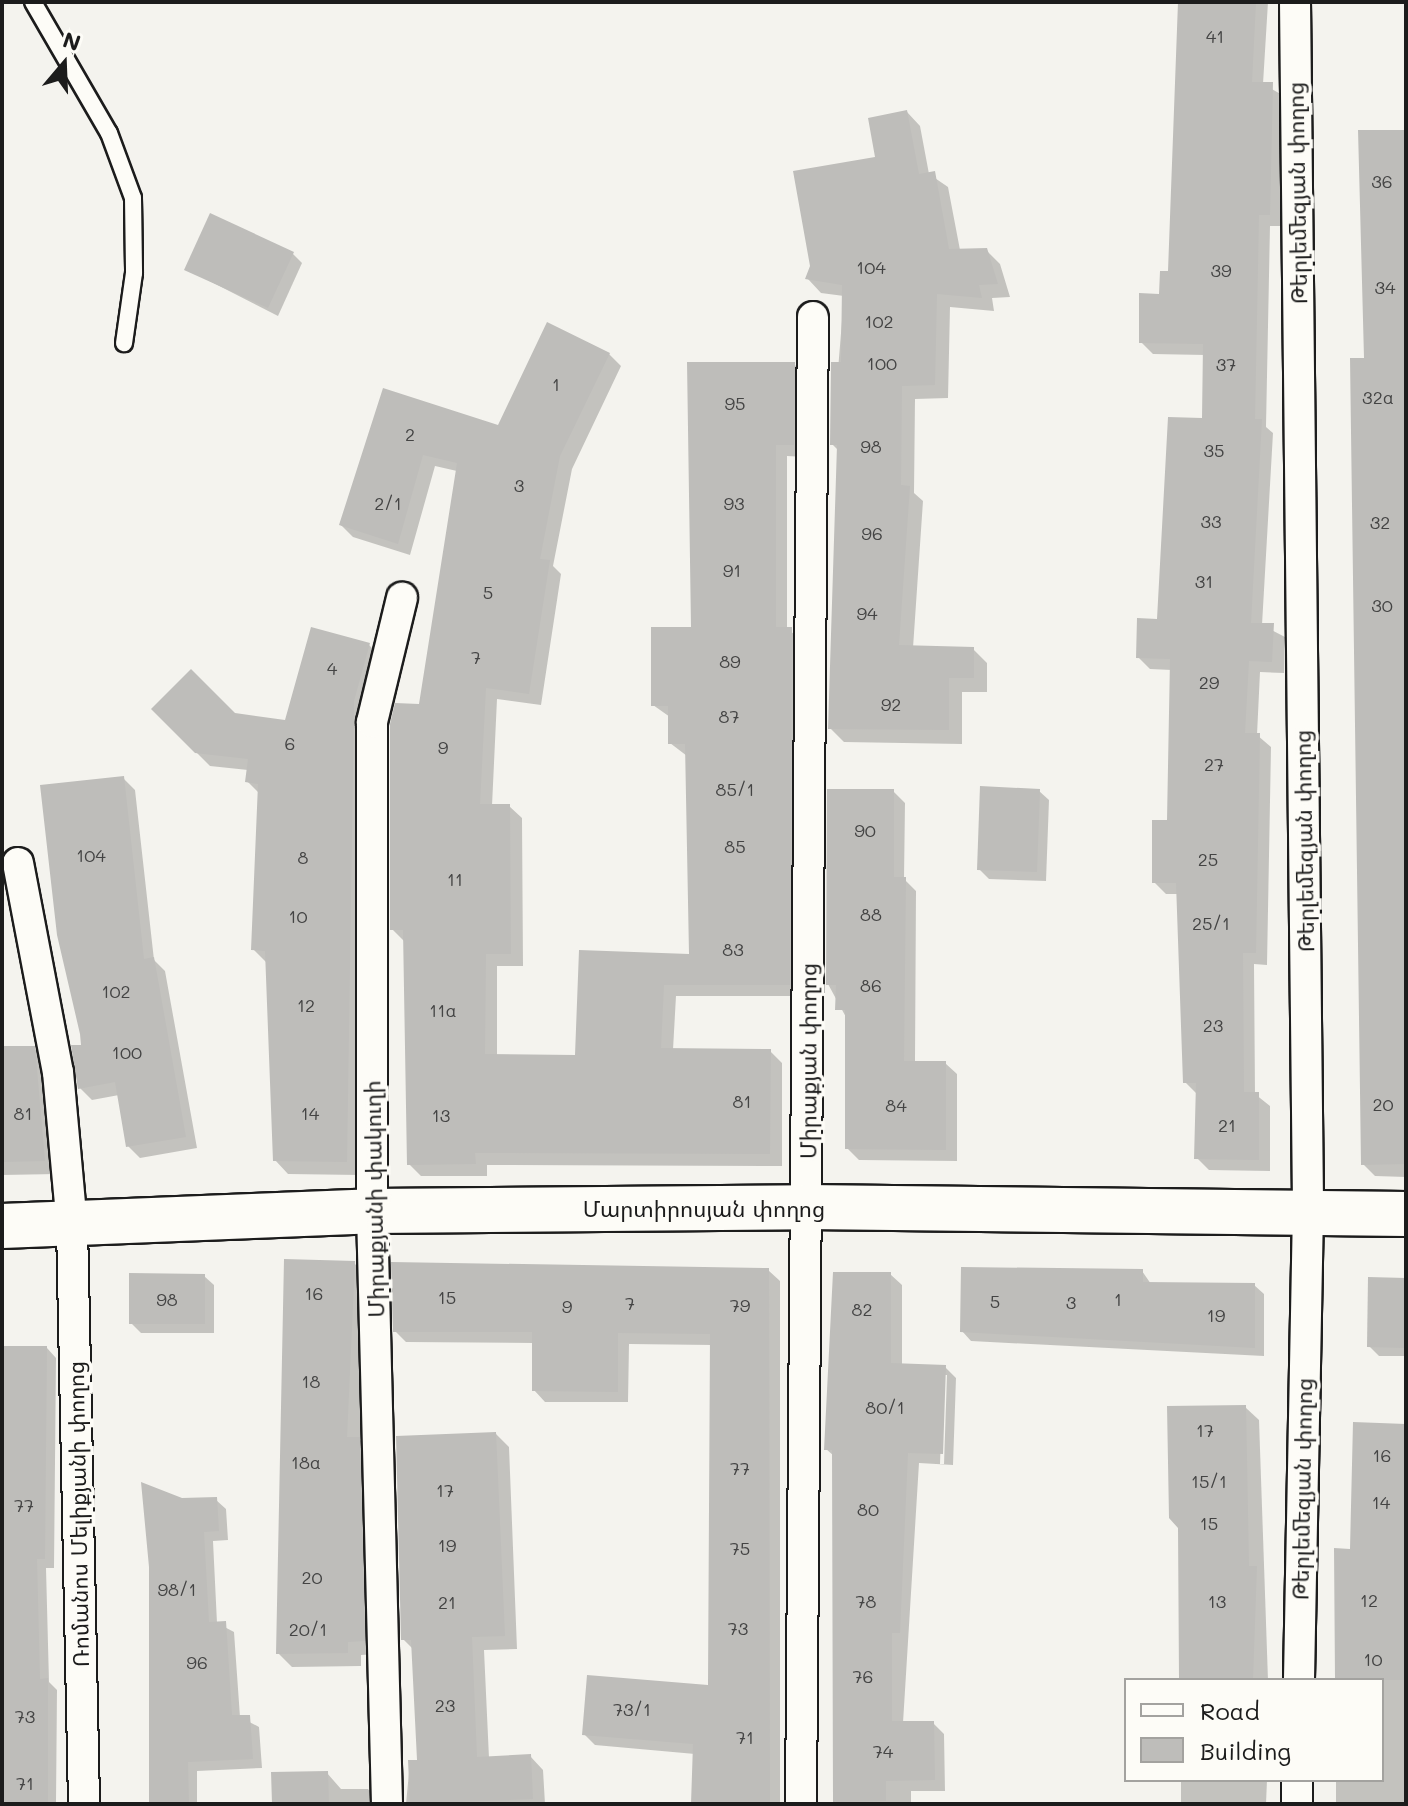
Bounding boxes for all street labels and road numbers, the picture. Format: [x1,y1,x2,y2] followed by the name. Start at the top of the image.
[1282,82,1312,304] street label: Թերլեմեզյան փողոց
[1289,730,1319,952] street label: Թերլեմեզյան փողոց
[795,963,821,1159] street label: Միրաքյան փողոց
[359,1080,389,1318] street label: Միրաքյանի փակուղի
[583,1196,825,1222] street label: Մարտիրոսյան փողոց
[62,1361,94,1667] street label: Ռոմանոս Մելիքյանի փողոց
[1287,1378,1317,1600] street label: Թերլեմեզյան փողոց

